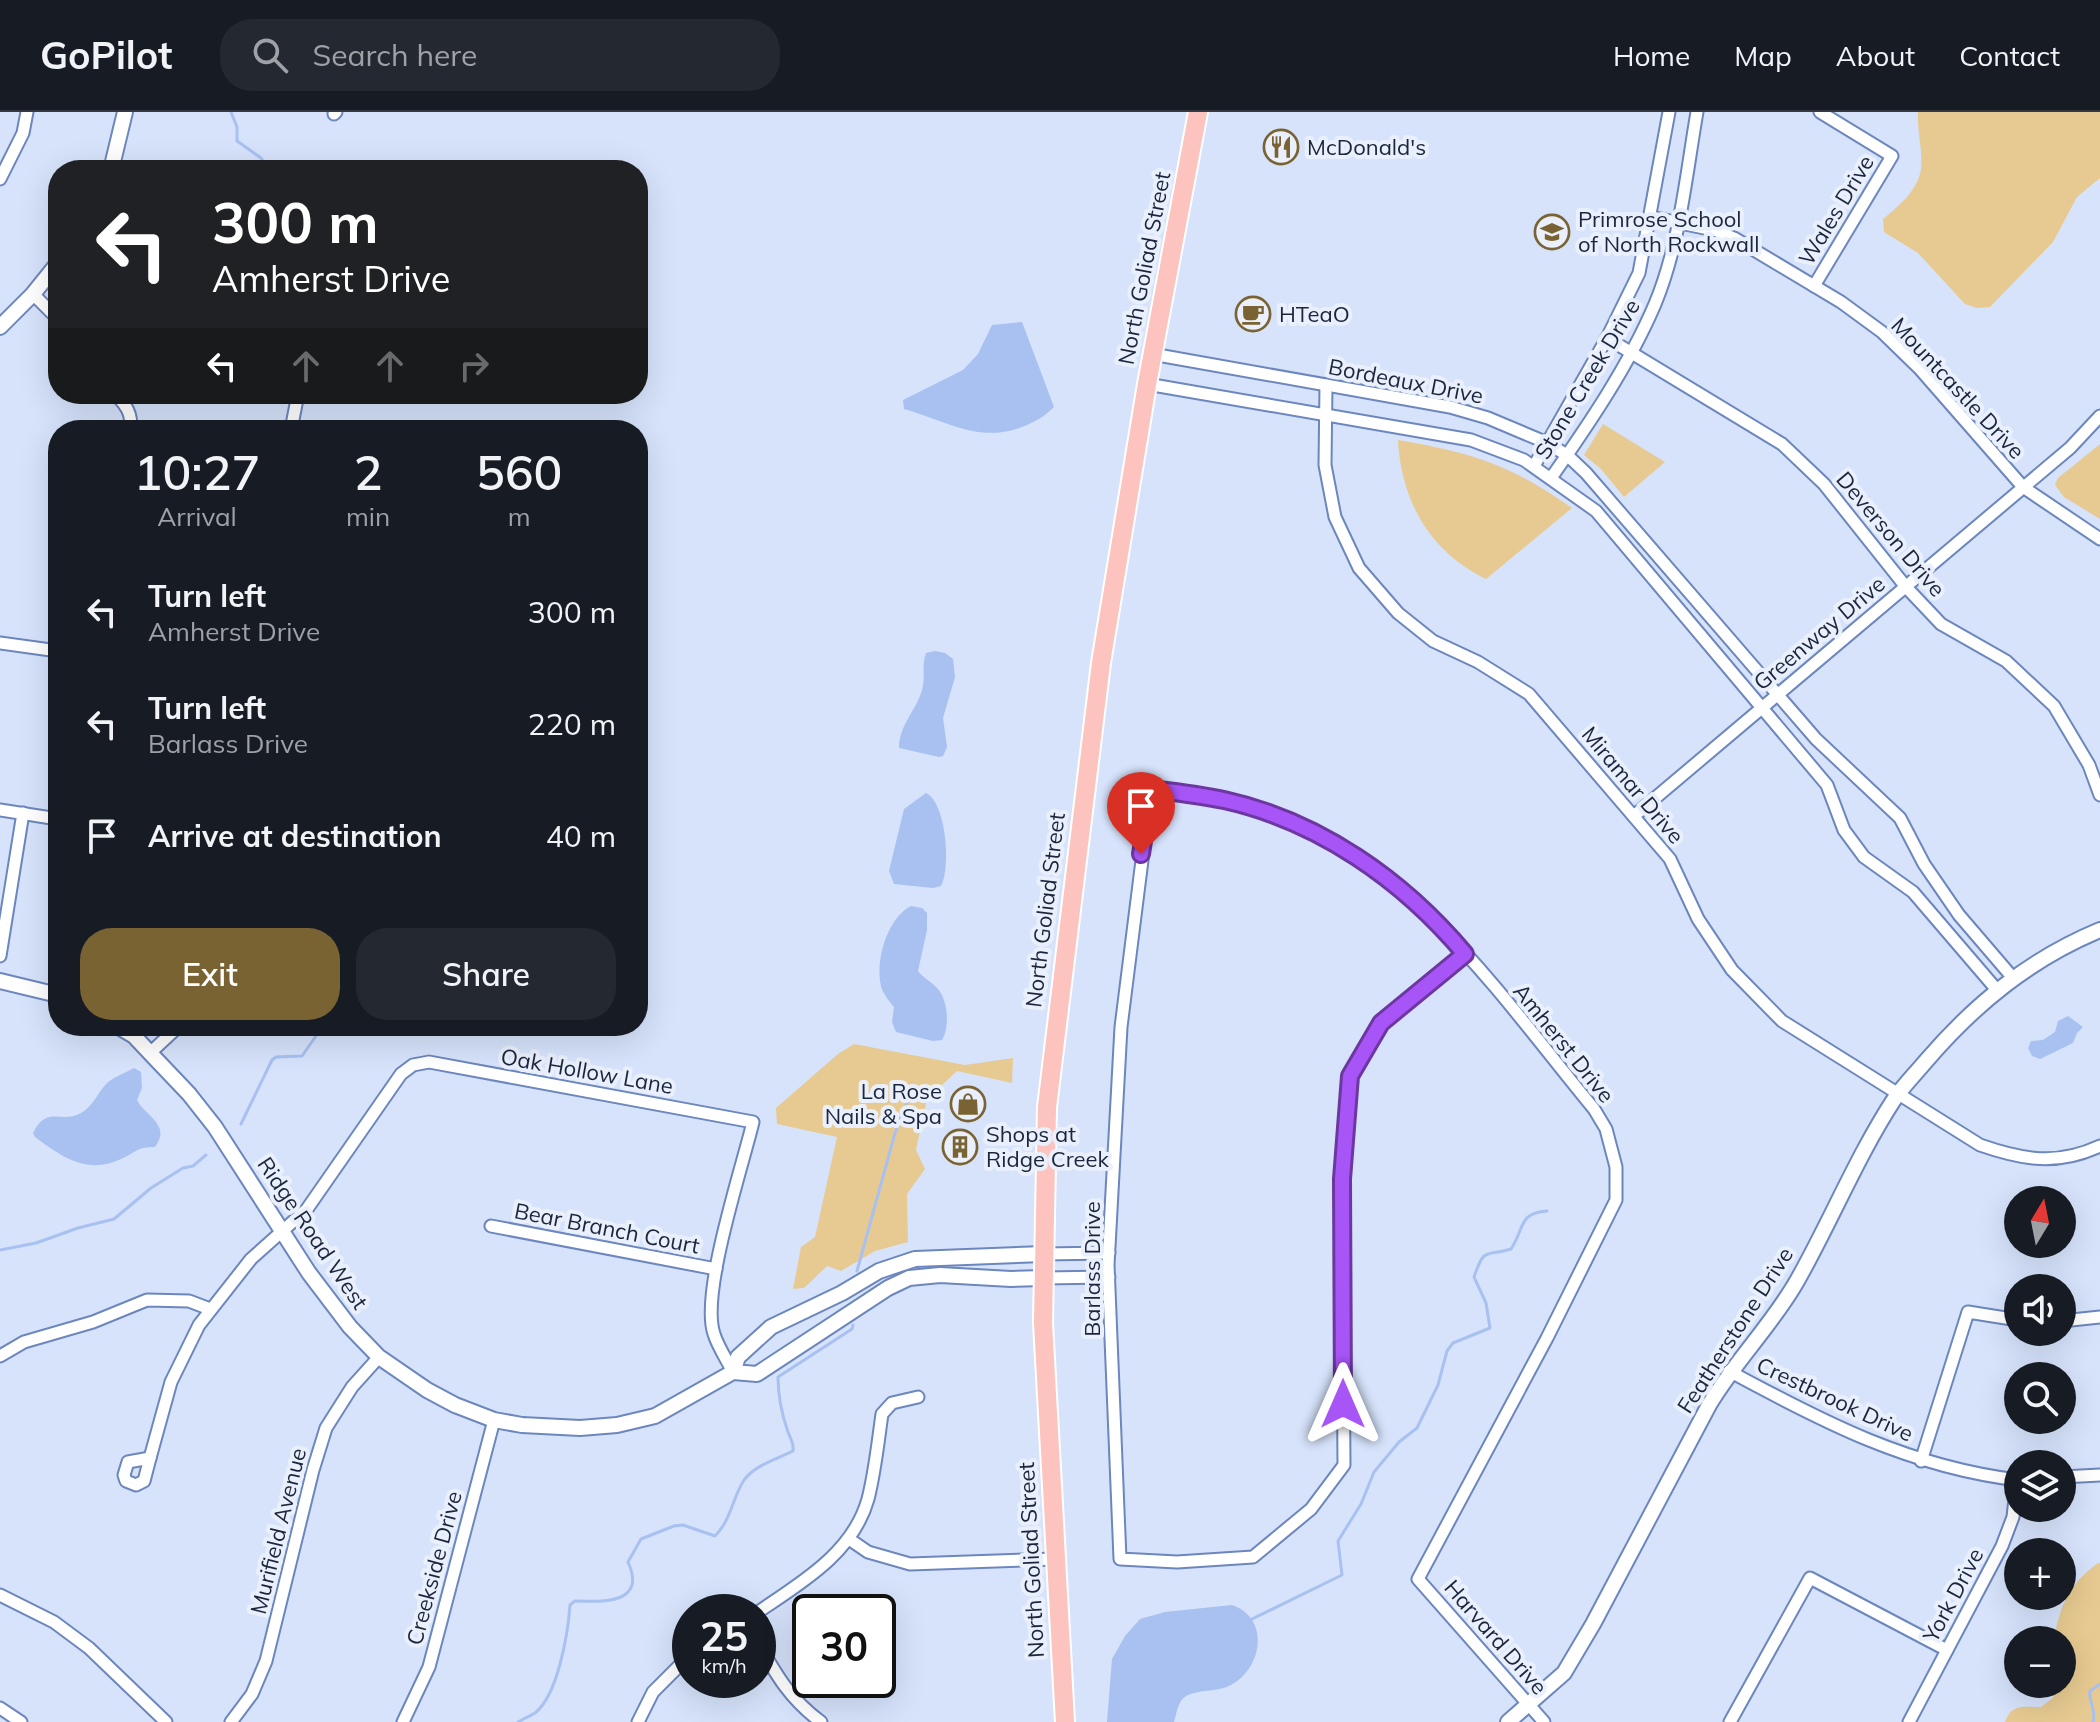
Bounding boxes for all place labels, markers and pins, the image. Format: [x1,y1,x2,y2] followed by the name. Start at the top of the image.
[1262,128,1300,166] restaurant icon: McDonald's
[1307,133,1426,161] place label: McDonald's
[1578,205,1760,258] place label: Primrose School of North Rockwall
[1533,213,1571,251] school or university icon: Primrose School of North Rockwall
[1234,295,1272,333] cafe icon: HTeaO
[1279,300,1350,328] place label: HTeaO
[1107,772,1175,854] pin
[825,1077,942,1130] place label: La Rose Nails & Spa
[949,1085,987,1123] shop icon: La Rose Nails & Spa
[986,1120,1109,1173] place label: Shops at Ridge Creek
[941,1128,979,1166] building icon: Shops at Ridge Creek

